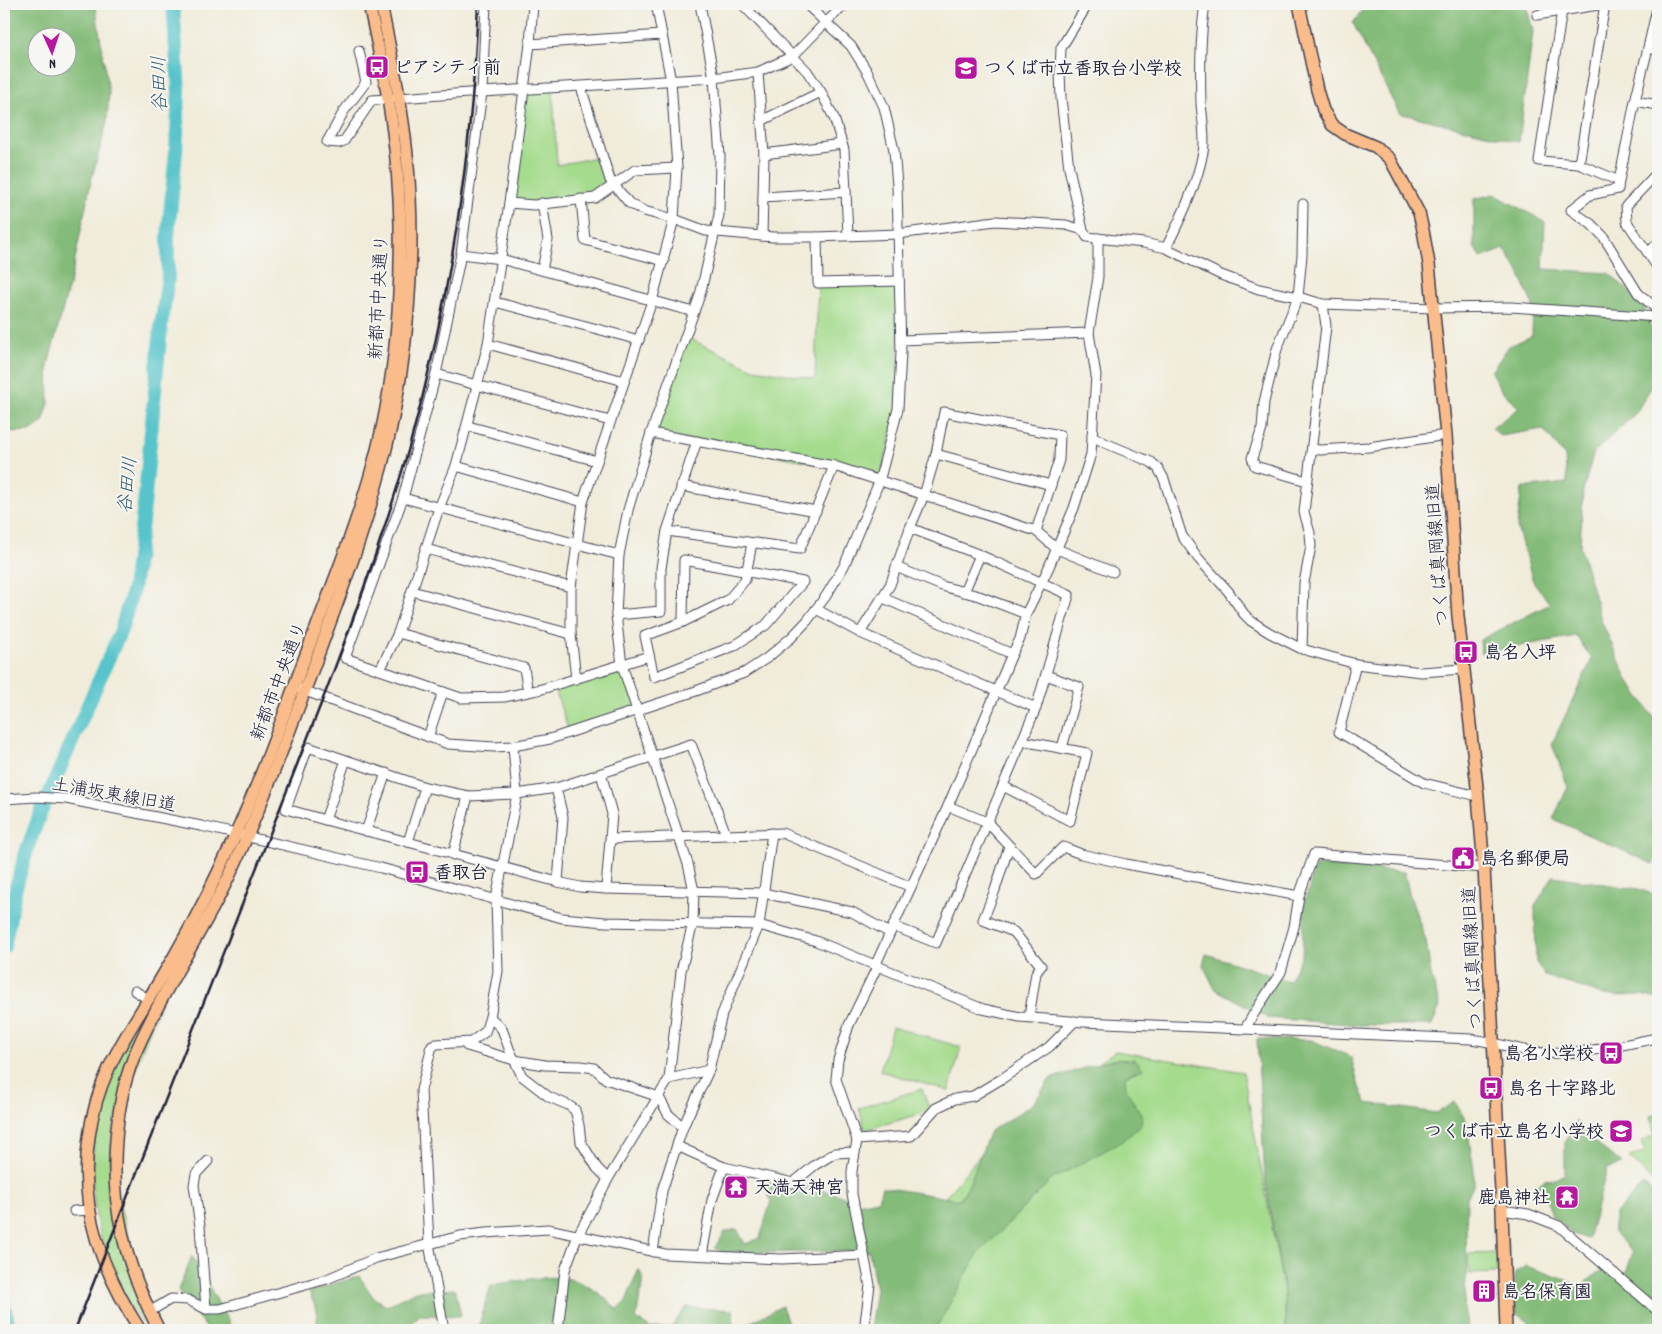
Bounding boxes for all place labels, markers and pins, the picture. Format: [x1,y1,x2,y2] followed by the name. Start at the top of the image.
[364,54,390,80] bus stop icon: ピアシティ前
[953,55,979,81] school or university icon: つくば市立香取台小学校
[394,57,501,82] place label: ピアシティ前
[984,58,1182,83] place label: つくば市立香取台小学校
[1453,639,1479,665] bus stop icon: 島名入坪
[1484,642,1557,667] place label: 島名入坪
[1450,845,1476,871] public building icon: 島名郵便局
[1480,848,1570,873] place label: 島名郵便局
[404,859,430,885] bus stop icon: 香取台
[434,862,488,887] place label: 香取台
[1598,1040,1624,1066] bus stop icon: 島名小学校
[1504,1043,1594,1068] place label: 島名小学校
[1478,1075,1504,1101] bus stop icon: 島名十字路北
[1508,1078,1616,1103] place label: 島名十字路北
[1608,1118,1634,1144] school or university icon: つくば市立島名小学校
[1424,1121,1604,1146] place label: つくば市立島名小学校
[723,1174,749,1200] temple icon: 天満天神宮
[754,1177,844,1202] place label: 天満天神宮
[1554,1184,1580,1210] temple icon: 鹿島神社
[1478,1187,1550,1212] place label: 鹿島神社
[1471,1278,1497,1304] building icon: 島名保育園
[1502,1281,1592,1306] place label: 島名保育園

